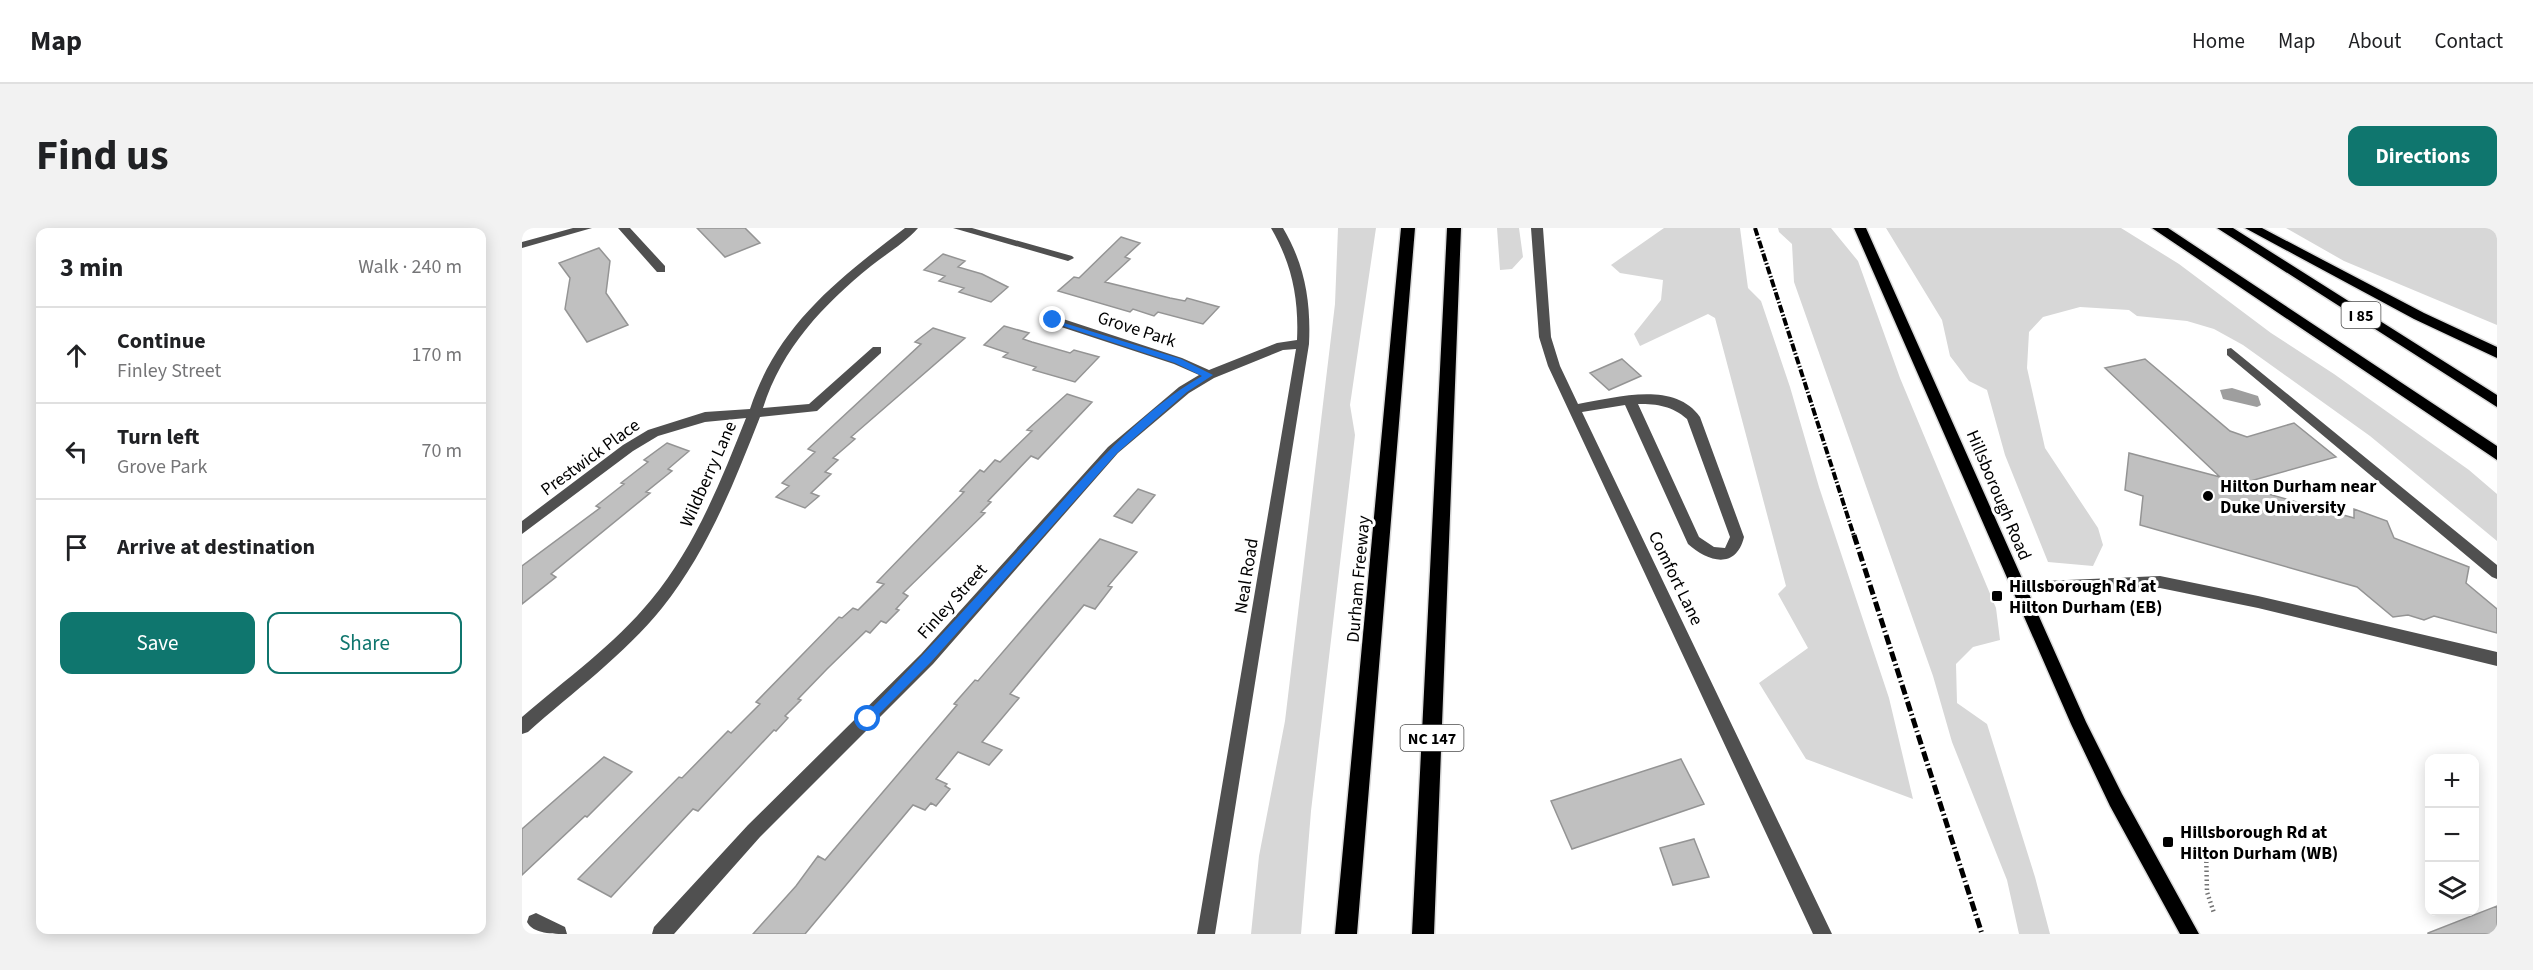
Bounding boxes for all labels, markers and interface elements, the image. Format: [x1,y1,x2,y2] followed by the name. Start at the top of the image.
[30,21,82,61] text: Map
[2192,26,2245,56] text: Home
[2278,26,2316,56] text: Map
[2349,26,2401,56] text: About
[2434,26,2503,56] text: Contact
[36,126,169,186] text: Find us
[2348,126,2497,186] button: Directions
[60,249,123,286] text: 3 min
[358,253,462,281] text: Walk · 240 m
[2342,302,2380,328] road number: I 85
[1094,305,1179,354] street label: Grove Park
[1039,306,1065,332] route end
[117,325,206,357] text: Continue
[60,339,93,372] icon: ahead
[412,341,462,369] text: 170 m
[117,357,221,385] text: Finley Street
[536,413,645,502] street label: Prestwick Place
[674,417,743,531] street label: Wildberry Lane
[117,421,199,453] text: Turn left
[1960,426,2037,564] street label: Hillsborough Road
[60,435,93,468] icon: left
[422,437,462,465] text: 70 m
[117,453,207,481] text: Grove Park
[2220,474,2377,520] place label: Hilton Durham near Duke University
[2201,489,2215,503] marker: Hilton Durham near Duke University
[1340,514,1377,644] street label: Durham Freeway
[1642,527,1709,630] street label: Comfort Lane
[60,531,93,564] icon: arrive
[117,531,315,563] text: Arrive at destination
[1228,536,1265,616] street label: Neal Road
[912,558,993,645] street label: Finley Street
[2009,574,2162,620] place label: Hillsborough Rd at Hilton Durham (EB)
[1990,589,2004,603] marker: Hillsborough Rd at Hilton Durham (EB)
[60,612,255,674] button: Save
[267,612,462,674] button: Share
[854,705,880,731] route start
[1400,725,1464,751] road number: NC 147
[2425,754,2479,916] map controls
[2425,754,2479,808] button: +
[2425,808,2479,862] button: −
[2180,820,2338,866] place label: Hillsborough Rd at Hilton Durham (WB)
[2161,835,2175,849] marker: Hillsborough Rd at Hilton Durham (WB)
[2425,862,2479,916] button: layers

